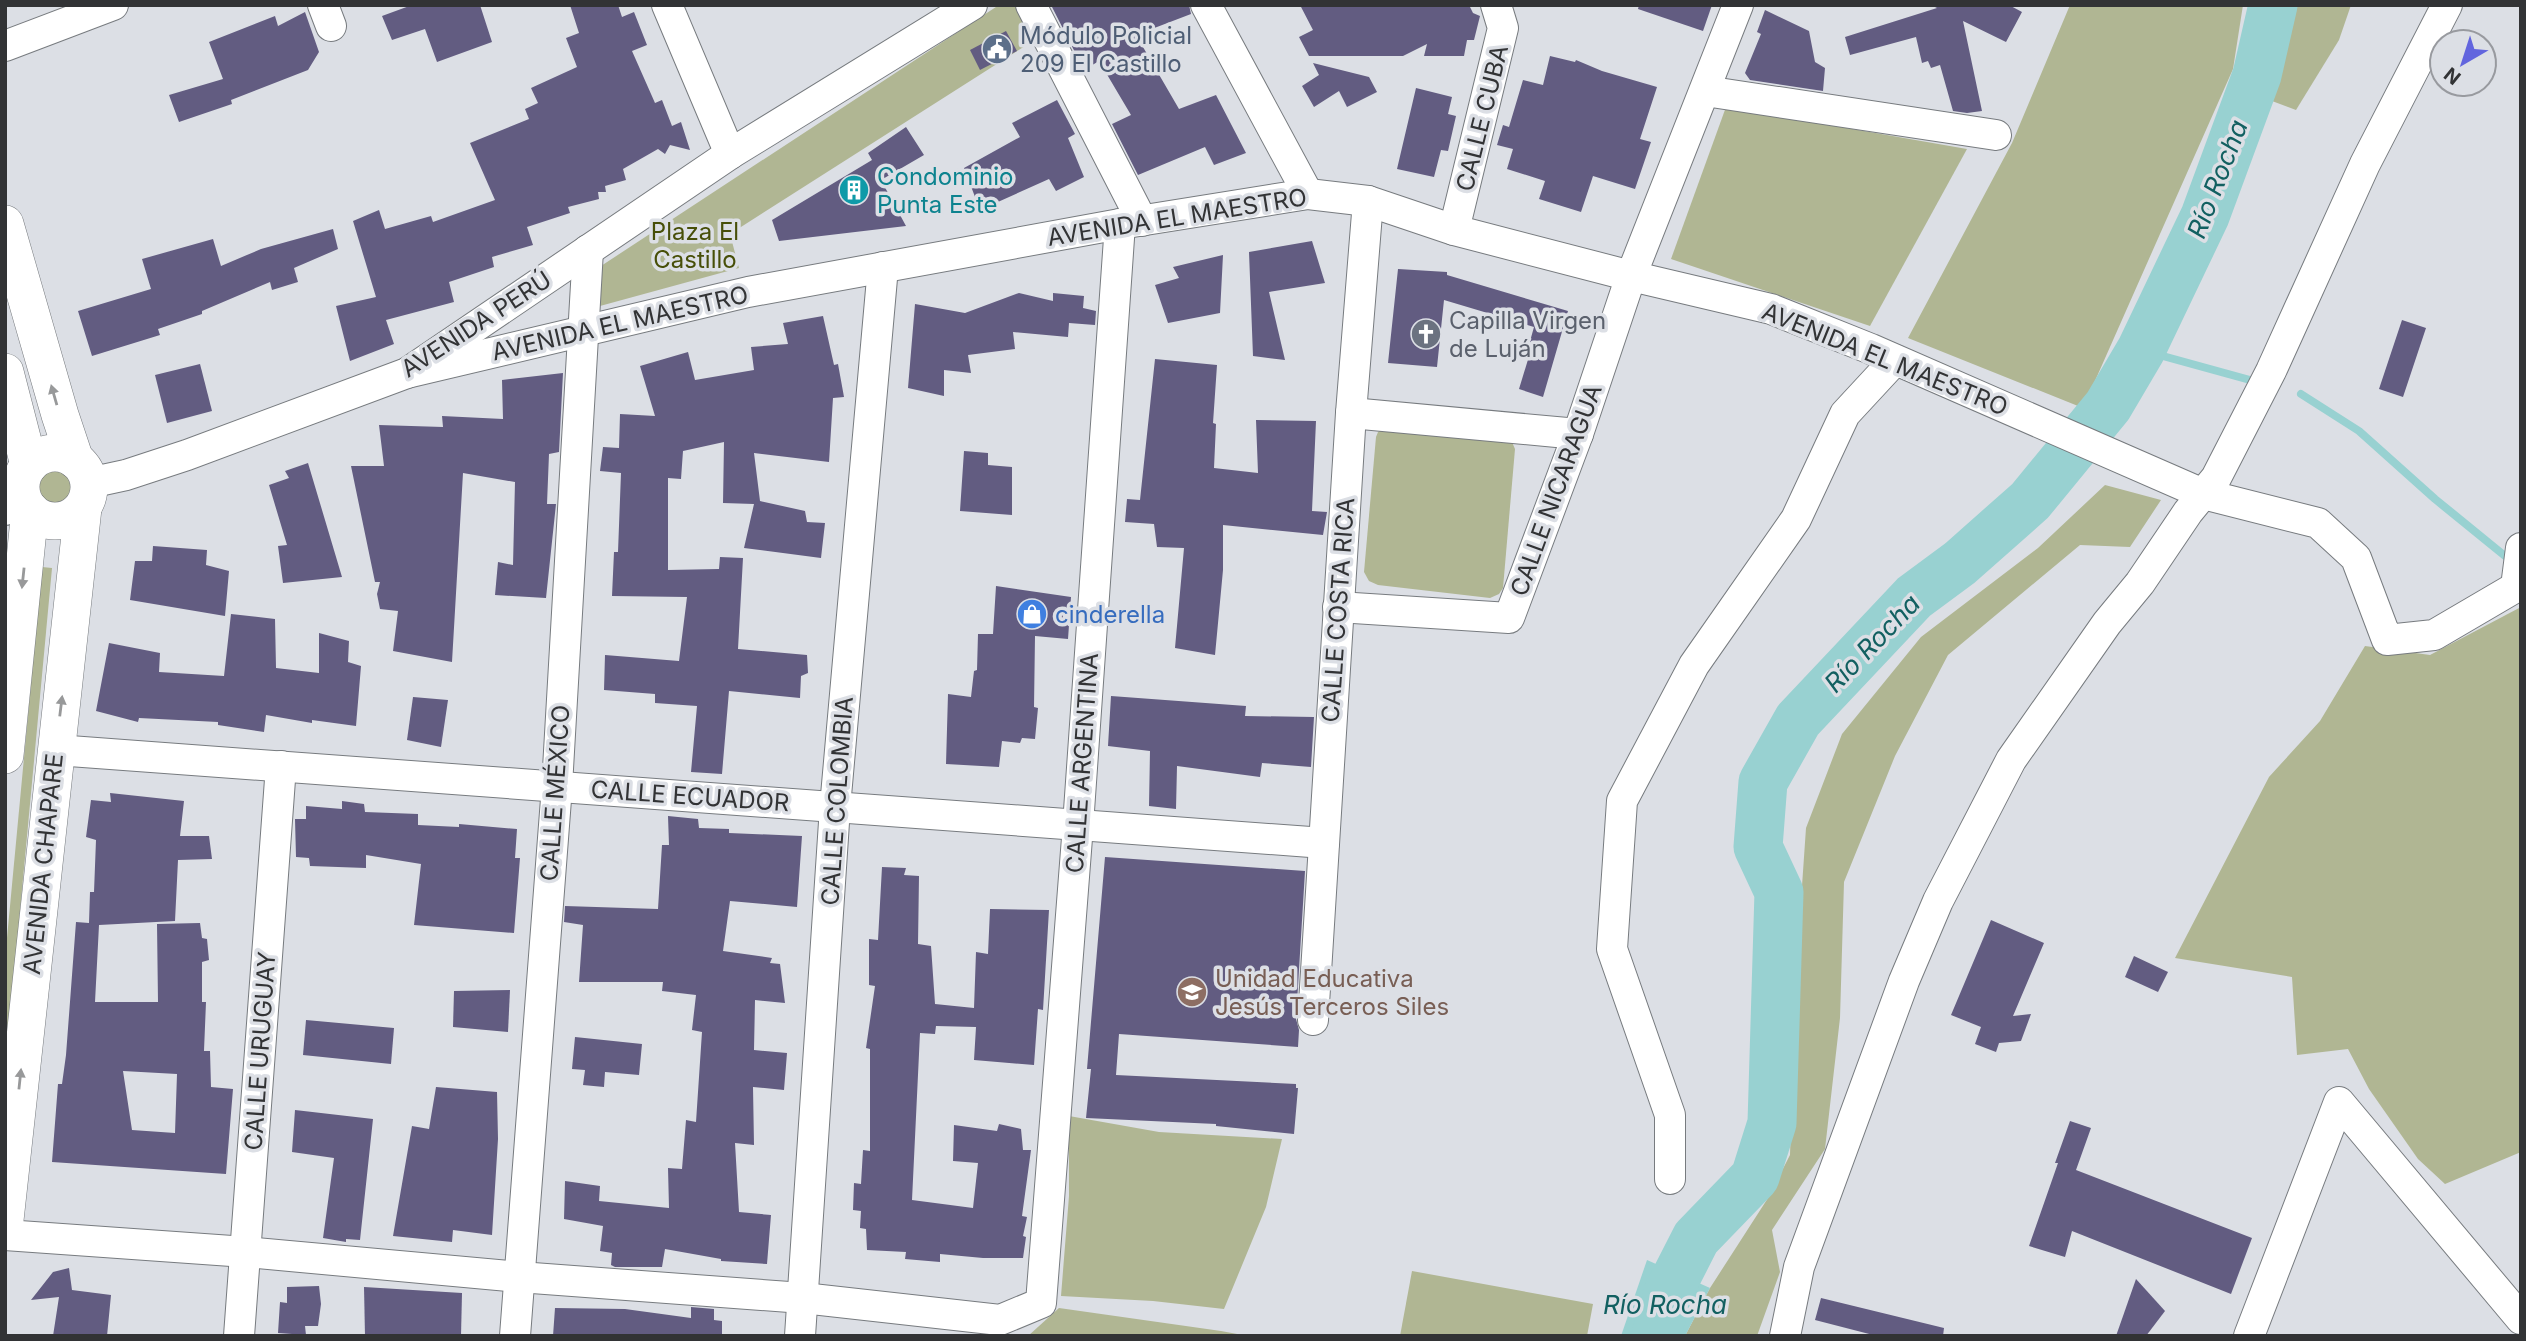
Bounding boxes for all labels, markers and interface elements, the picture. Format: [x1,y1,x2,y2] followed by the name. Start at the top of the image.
[1020,21,1192,78] place label: Módulo Policial 209 El Castillo
[2428,28,2498,98] north arrow
[980,32,1014,66] public building icon: Módulo Policial 209 El Castillo
[1450,42,1514,194] street label: CALLE CUBA
[2440,62,2465,89] text: N
[2180,115,2254,242] water label: Río Rocha
[877,162,1013,219] place label: Condominio Punta Este
[837,173,871,207] building icon: Condominio Punta Este
[1045,182,1309,252] street label: AVENIDA EL MAESTRO
[651,217,739,274] park label: Plaza El Castillo
[395,264,557,383] street label: AVENIDA PERÚ
[489,279,751,367] street label: AVENIDA EL MAESTRO
[1758,296,2012,422] street label: AVENIDA EL MAESTRO
[1449,306,1606,363] place label: Capilla Virgen de Luján
[1409,317,1443,351] church icon: Capilla Virgen de Luján
[1504,380,1608,600] street label: CALLE NICARAGUA
[48,383,59,405] one-way arrow
[1316,497,1360,723] street label: CALLE COSTA RICA
[17,567,28,589] one-way arrow
[1818,588,1926,698] water label: Río Rocha
[1015,597,1049,631] shop icon: cinderella
[1055,600,1165,629] place label: cinderella
[1060,652,1104,874] street label: CALLE ARGENTINA
[55,695,66,717] one-way arrow
[815,696,859,906] street label: CALLE COLOMBIA
[533,704,576,882] street label: CALLE MÉXICO
[17,752,69,976] street label: AVENIDA CHAPARE
[590,775,790,817] street label: CALLE ECUADOR
[239,950,281,1152] street label: CALLE URUGUAY
[1215,964,1449,1021] place label: Unidad Educativa Jesús Terceros Siles
[1175,975,1209,1009] school or university icon: Unidad Educativa Jesús Terceros Siles
[15,1067,26,1089] one-way arrow
[1603,1289,1727,1320] water label: Río Rocha

